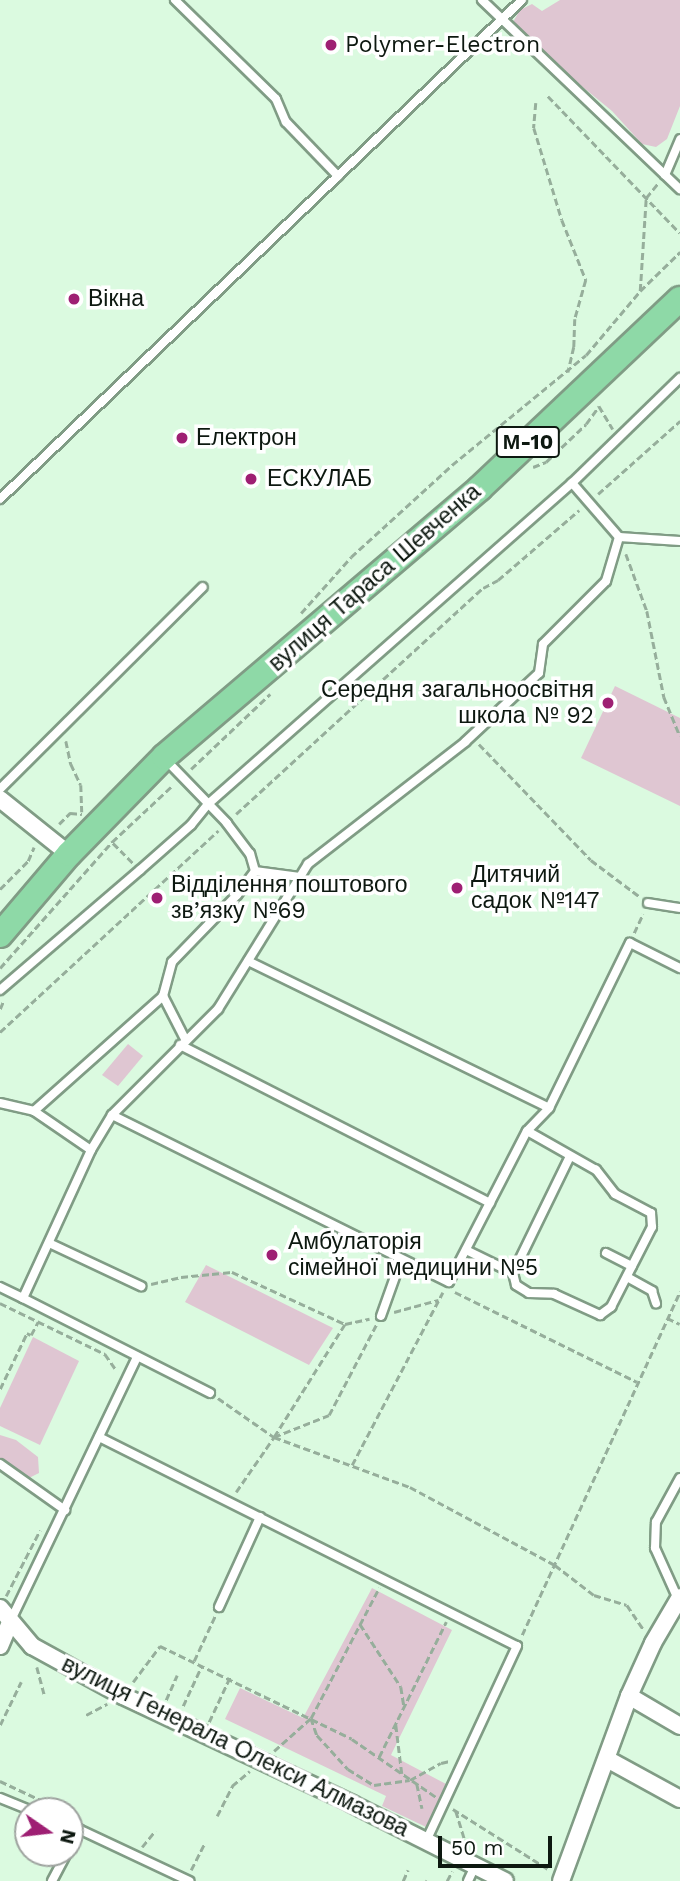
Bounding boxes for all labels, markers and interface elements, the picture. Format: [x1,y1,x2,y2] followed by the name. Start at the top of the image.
[345,31,540,59] place label: Polymer-Electron
[323,37,339,53] marker: Polymer-Electron
[88,285,144,313] place label: Вікна
[66,291,82,307] marker: Вікна
[196,424,297,452] place label: Електрон
[495,424,561,460] road number: М-10
[174,430,190,446] marker: Електрон
[267,465,372,493] place label: ЕСКУЛАБ
[241,469,261,489] marker: ЕСКУЛАБ
[263,478,487,678] street label: вулиця Тараса Шевченка
[321,676,594,730] place label: Середня загальноосвітня школа № 92
[600,695,616,711] marker: Середня загальноосвітня школа № 92
[471,861,599,915] place label: Дитячий садок №147
[171,871,408,925] place label: Відділення поштового зв’язку №69
[449,880,465,896] marker: Дитячий садок №147
[149,890,165,906] marker: Відділення поштового зв’язку №69
[288,1228,538,1282] place label: Амбулаторія сімейної медицини №5
[262,1245,282,1265] marker: Амбулаторія сімейної медицини №5
[57,1651,413,1843] street label: вулиця Генерала Олекси Алмазова
[14,1797,84,1867] north arrow
[442,1822,556,1866] scale bar
[55,1827,81,1846] text: N
[451,1835,503,1860] text: 50 m

